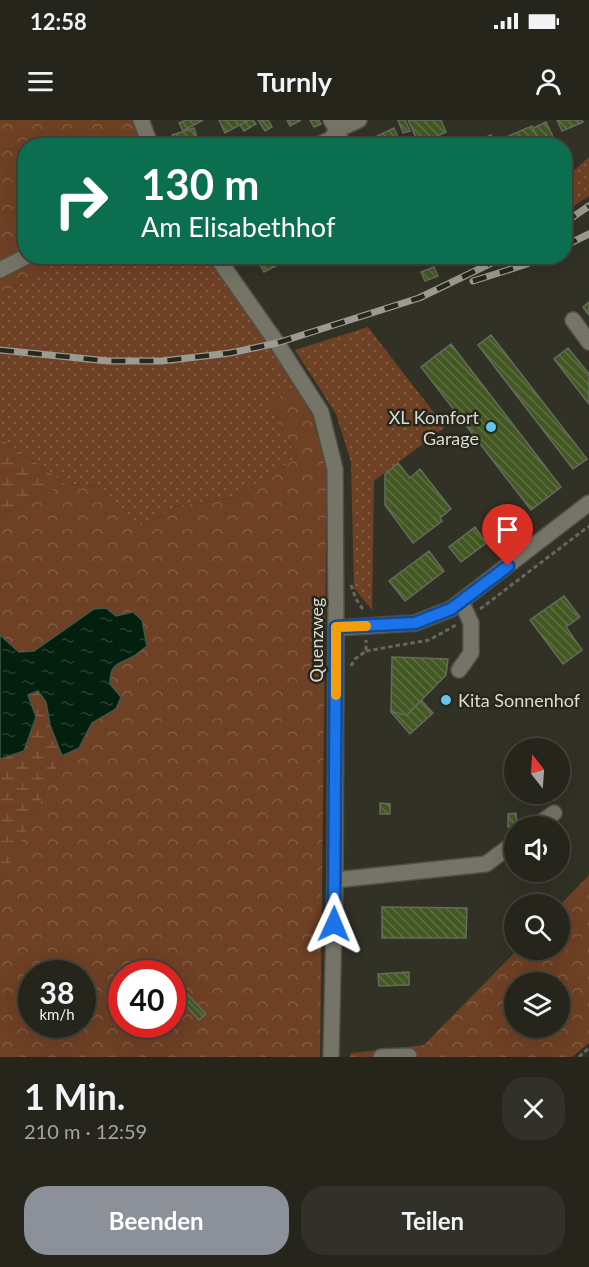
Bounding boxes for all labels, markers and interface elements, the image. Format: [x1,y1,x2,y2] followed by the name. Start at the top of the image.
[30,8,87,35] text: 12:58
[24,65,57,98] icon: menu
[257,65,332,98] text: Turnly
[532,65,565,98] icon: person
[141,159,259,209] text: 130 m
[42,162,120,240] icon: right
[141,210,335,243] text: Am Elisabethhof
[389,406,480,449] place label: XL Komfort Garage
[484,420,498,434] marker: XL Komfort Garage
[482,504,533,566] pin
[491,513,524,546] icon: arrive
[305,598,327,682] street label: Quenzweg
[458,689,581,711] place label: Kita Sonnenhof
[439,693,453,707] marker: Kita Sonnenhof
[504,738,570,804] north arrow
[504,738,570,1038] map controls
[504,816,570,882] button: sound
[302,892,366,956] position arrow
[504,894,570,960] button: search
[108,960,186,1038] speed limit sign: 40
[504,972,570,1038] button: layers
[40,974,74,1010] text: 38
[39,1005,75,1023] text: km/h
[24,1074,125,1118] text: 1 Min.
[502,1077,565,1140] button: close
[24,1119,147,1143] text: 210 m · 12:59
[24,1186,289,1255] button: Beenden
[301,1186,565,1255] button: Teilen

